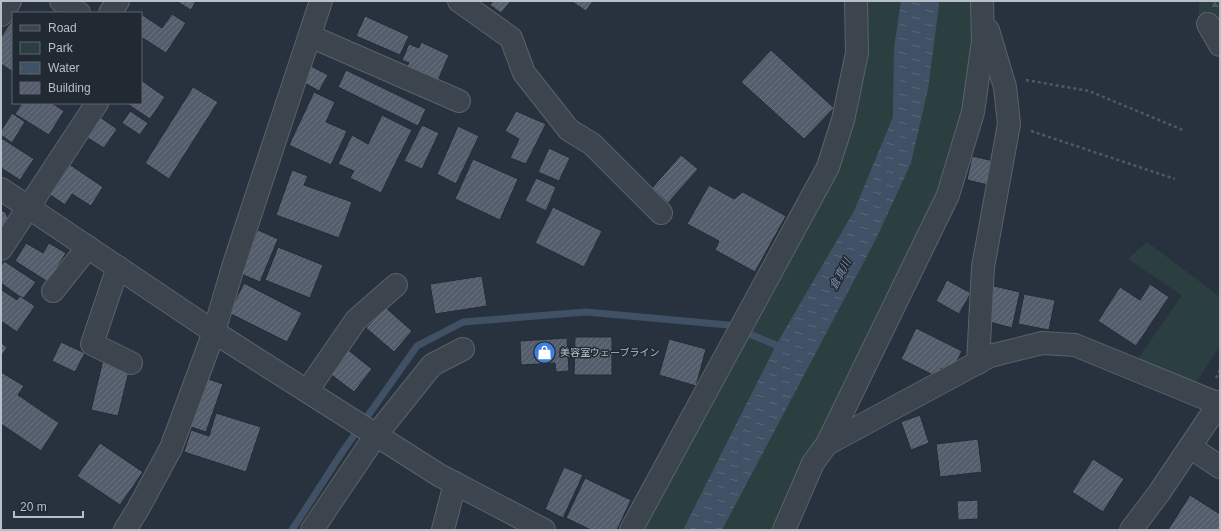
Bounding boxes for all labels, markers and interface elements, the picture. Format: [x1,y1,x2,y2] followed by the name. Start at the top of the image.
[12,12,142,104] legend
[48,21,77,35] text: Road
[48,41,74,55] text: Park
[48,61,80,75] text: Water
[48,81,91,95] text: Building
[827,256,854,291] water label: 倉真川
[531,339,557,365] shop icon: 美容室ウェーブライン
[560,347,659,358] place label: 美容室ウェーブライン
[14,493,83,519] scale bar
[20,500,47,514] text: 20 m

